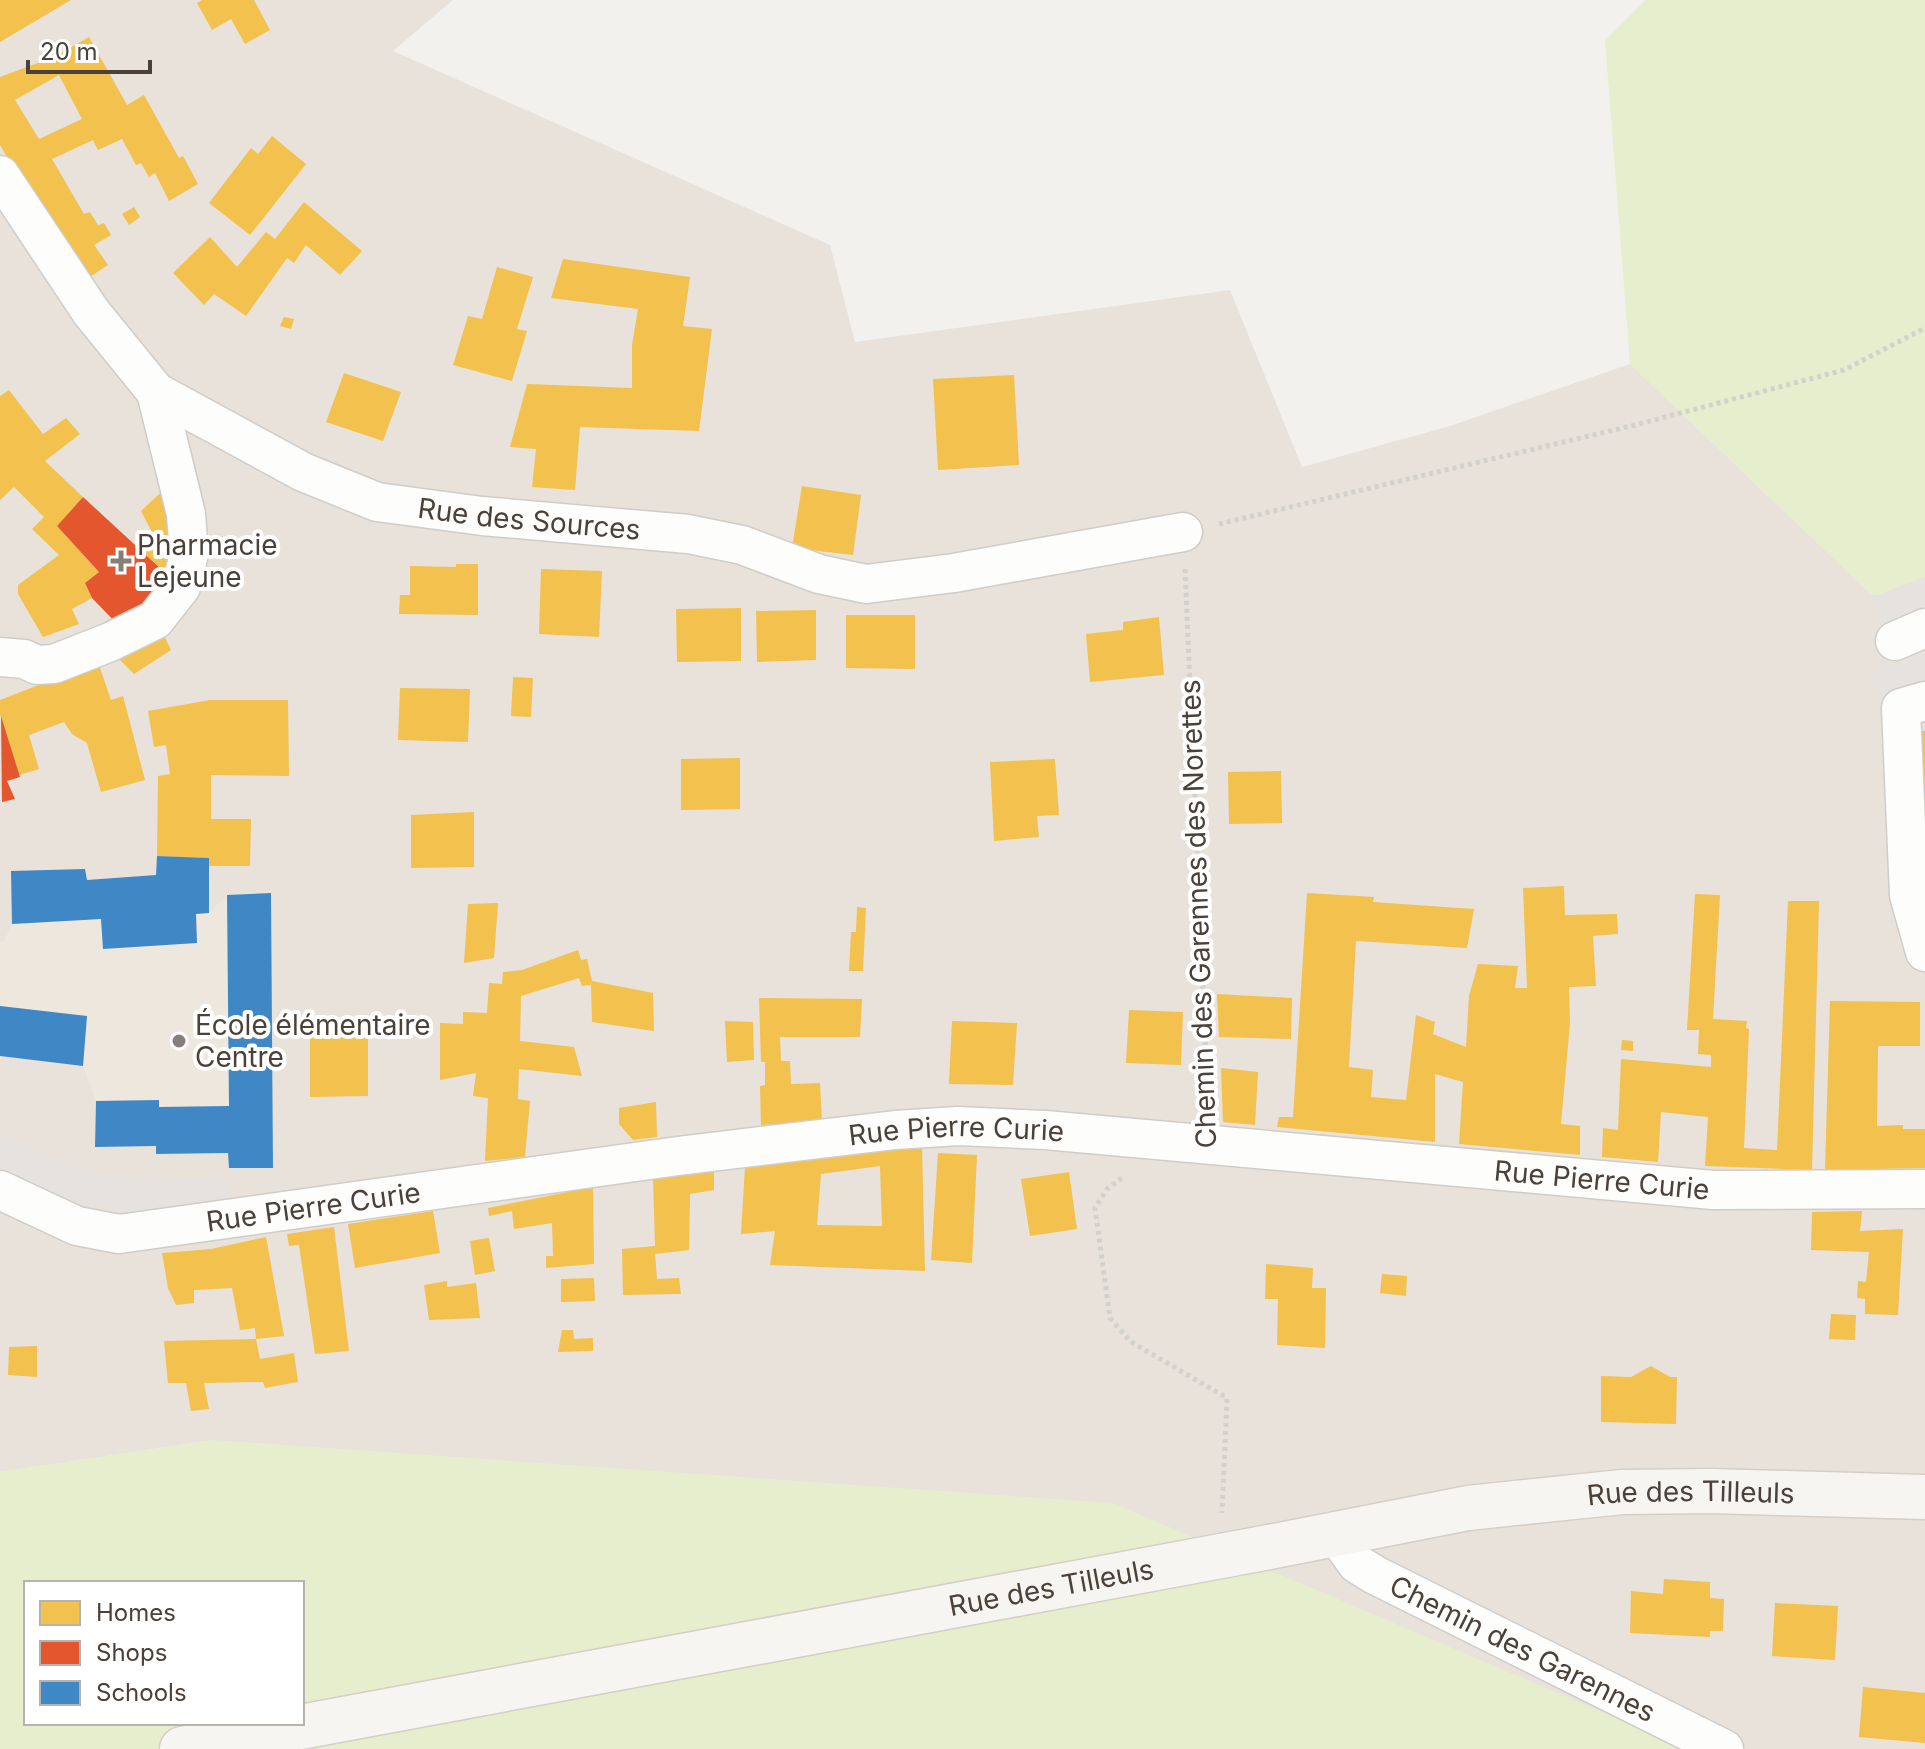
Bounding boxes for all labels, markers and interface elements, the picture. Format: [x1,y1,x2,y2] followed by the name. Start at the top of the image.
[28,24,150,74] scale bar
[40,37,98,66] text: 20 m
[416,491,642,547] street label: Rue des Sources
[137,528,278,594] place label: Pharmacie Lejeune
[112,552,130,570] marker: Pharmacie Lejeune
[1173,679,1223,1149] street label: Chemin des Garennes des Norettes
[195,1007,431,1074] place label: École élémentaire Centre
[170,1032,188,1050] marker: École élémentaire Centre
[847,1109,1066,1152] street label: Rue Pierre Curie
[1493,1153,1711,1207] street label: Rue Pierre Curie
[204,1175,423,1239] street label: Rue Pierre Curie
[1585,1474,1795,1513] street label: Rue des Tilleuls
[946,1552,1156,1623] street label: Rue des Tilleuls
[1384,1568,1661,1729] street label: Chemin des Garennes
[24,1581,304,1725] legend
[96,1598,176,1627] text: Homes
[96,1638,167,1667] text: Shops
[96,1678,187,1707] text: Schools

